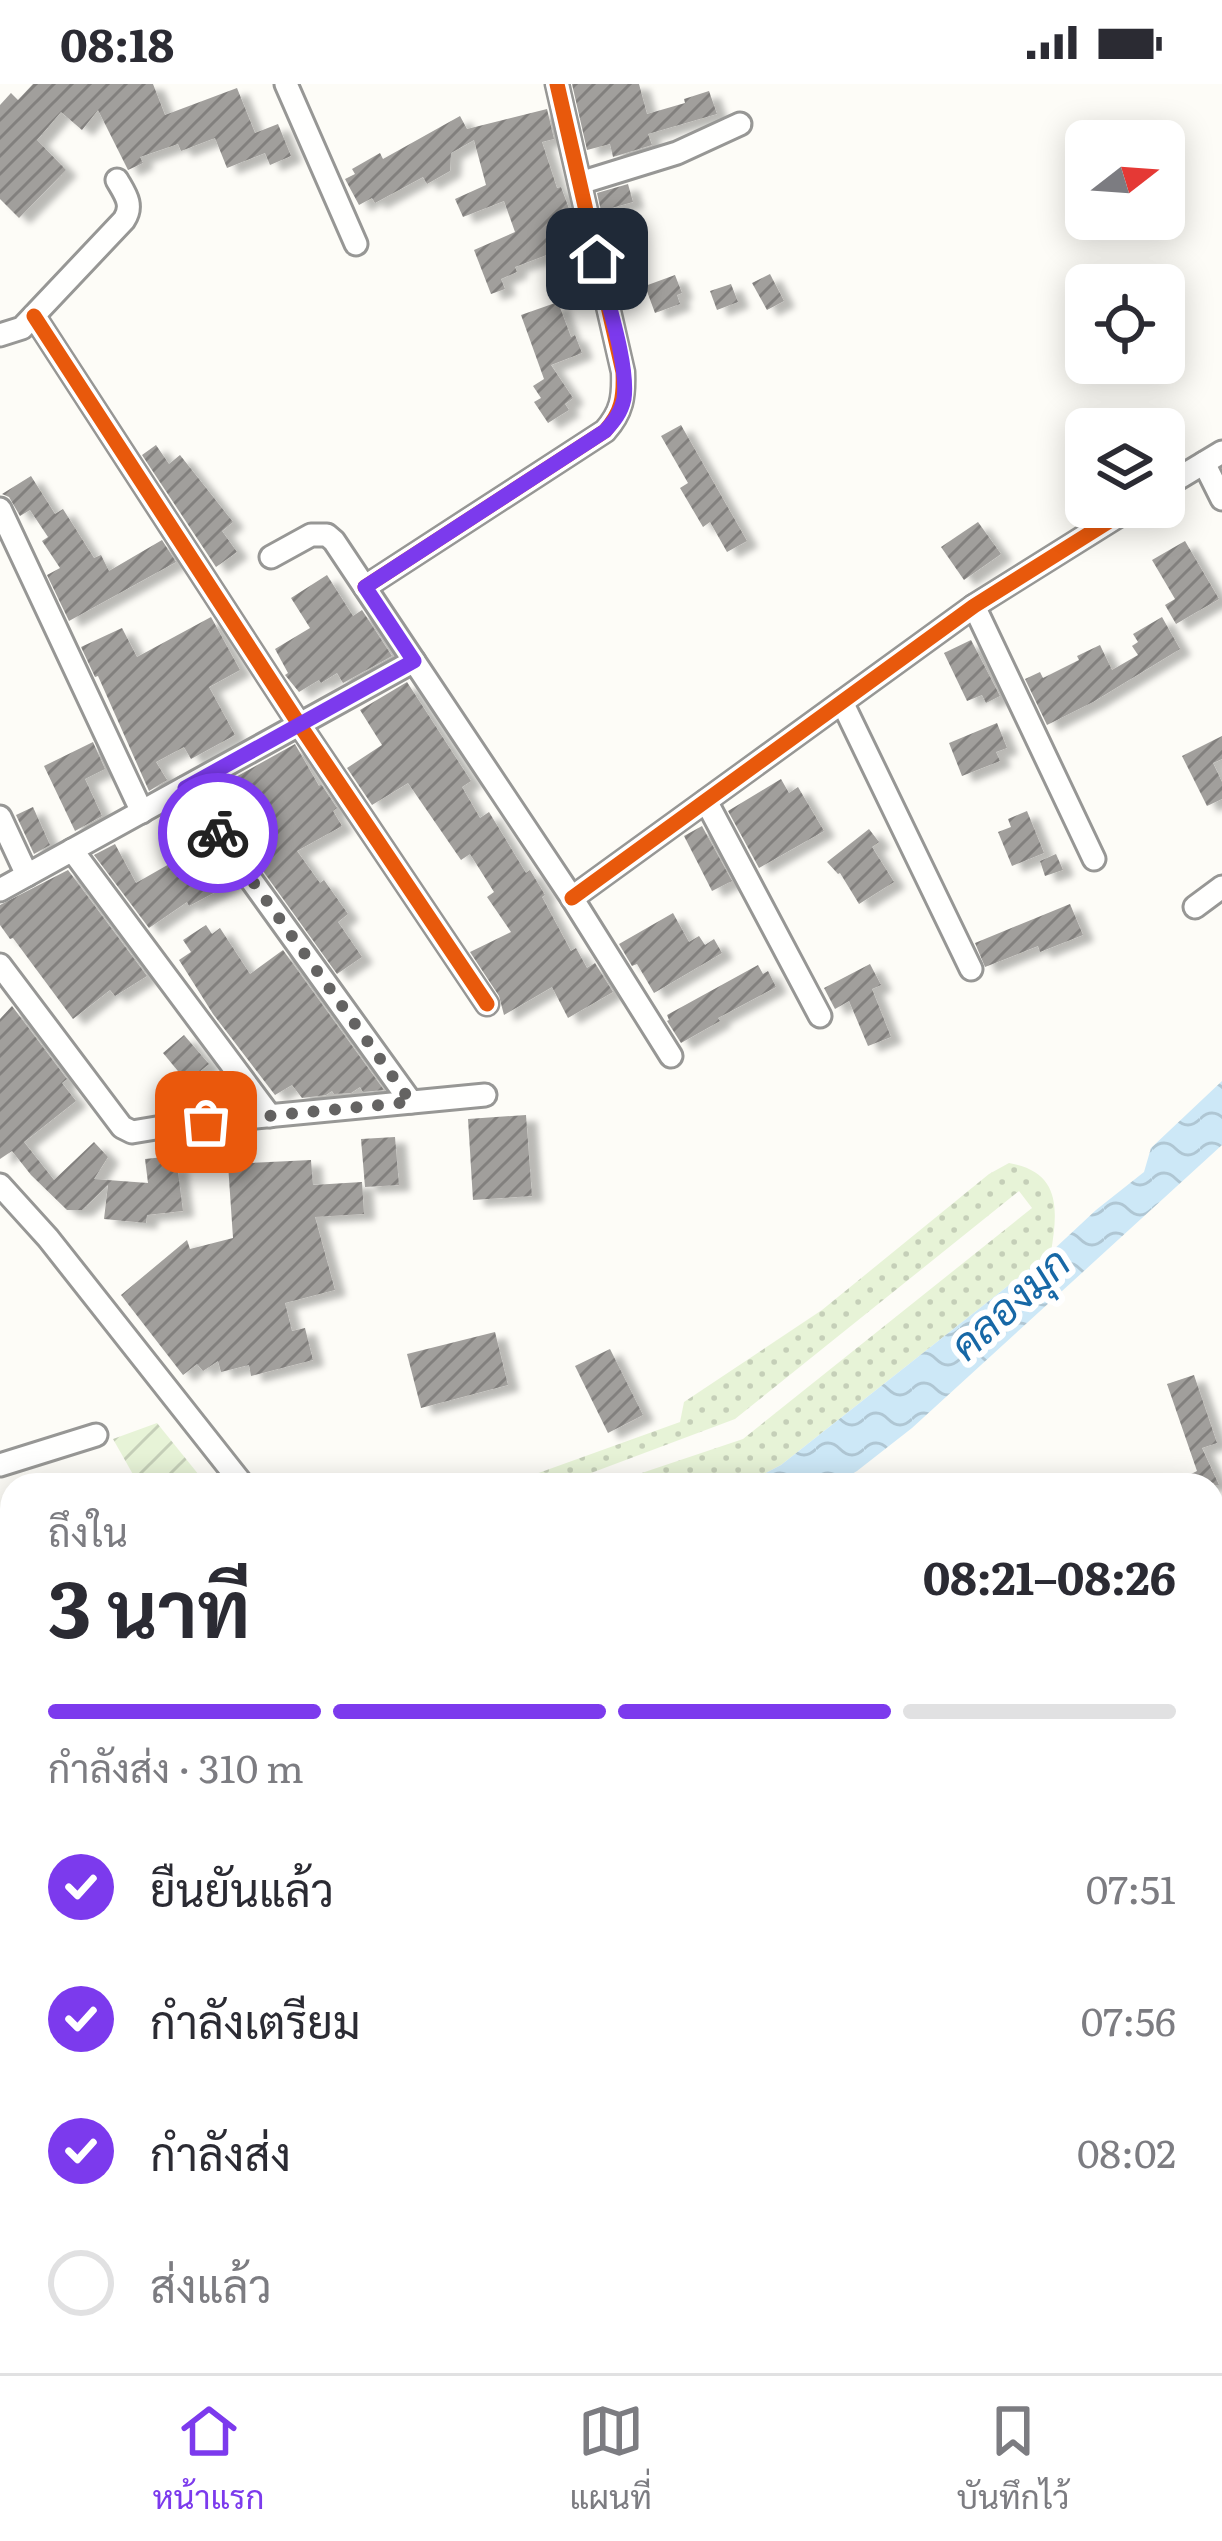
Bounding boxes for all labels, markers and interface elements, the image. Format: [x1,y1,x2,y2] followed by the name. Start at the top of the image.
[60,9,174,76] text: 08:18
[1065,120,1185,240] north arrow
[1065,120,1185,528] map controls
[546,208,648,310] pin
[564,226,630,292] icon: home
[1065,264,1185,384] button: locate
[1065,408,1185,528] button: layers
[158,773,278,893] courier
[185,800,251,866] icon: bike
[155,1071,257,1173] pin
[173,1089,239,1155] icon: bag
[934,1231,1083,1374] water label: คลองมุก
[48,1501,128,1559] text: ถึงใน
[923,1542,1176,1609] text: 08:21–08:26
[48,1546,251,1662] text: 3 นาที
[48,1737,304,1795] text: กำลังส่ง · 310 m
[48,1854,114,1920] icon: check
[150,1854,334,1921] text: ยืนยันแล้ว
[1086,1858,1176,1916] text: 07:51
[48,1986,114,2052] icon: check
[150,1986,361,2053] text: กำลังเตรียม
[1081,1990,1176,2048] text: 07:56
[48,2118,114,2184] icon: check
[150,2118,291,2185] text: กำลังส่ง
[1077,2122,1176,2180] text: 08:02
[150,2250,272,2317] text: ส่งแล้ว
[152,2398,265,2519] tab: หน้าแรก
[569,2398,652,2519] tab: แผนที่
[957,2398,1070,2519] tab: บันทึกไว้

